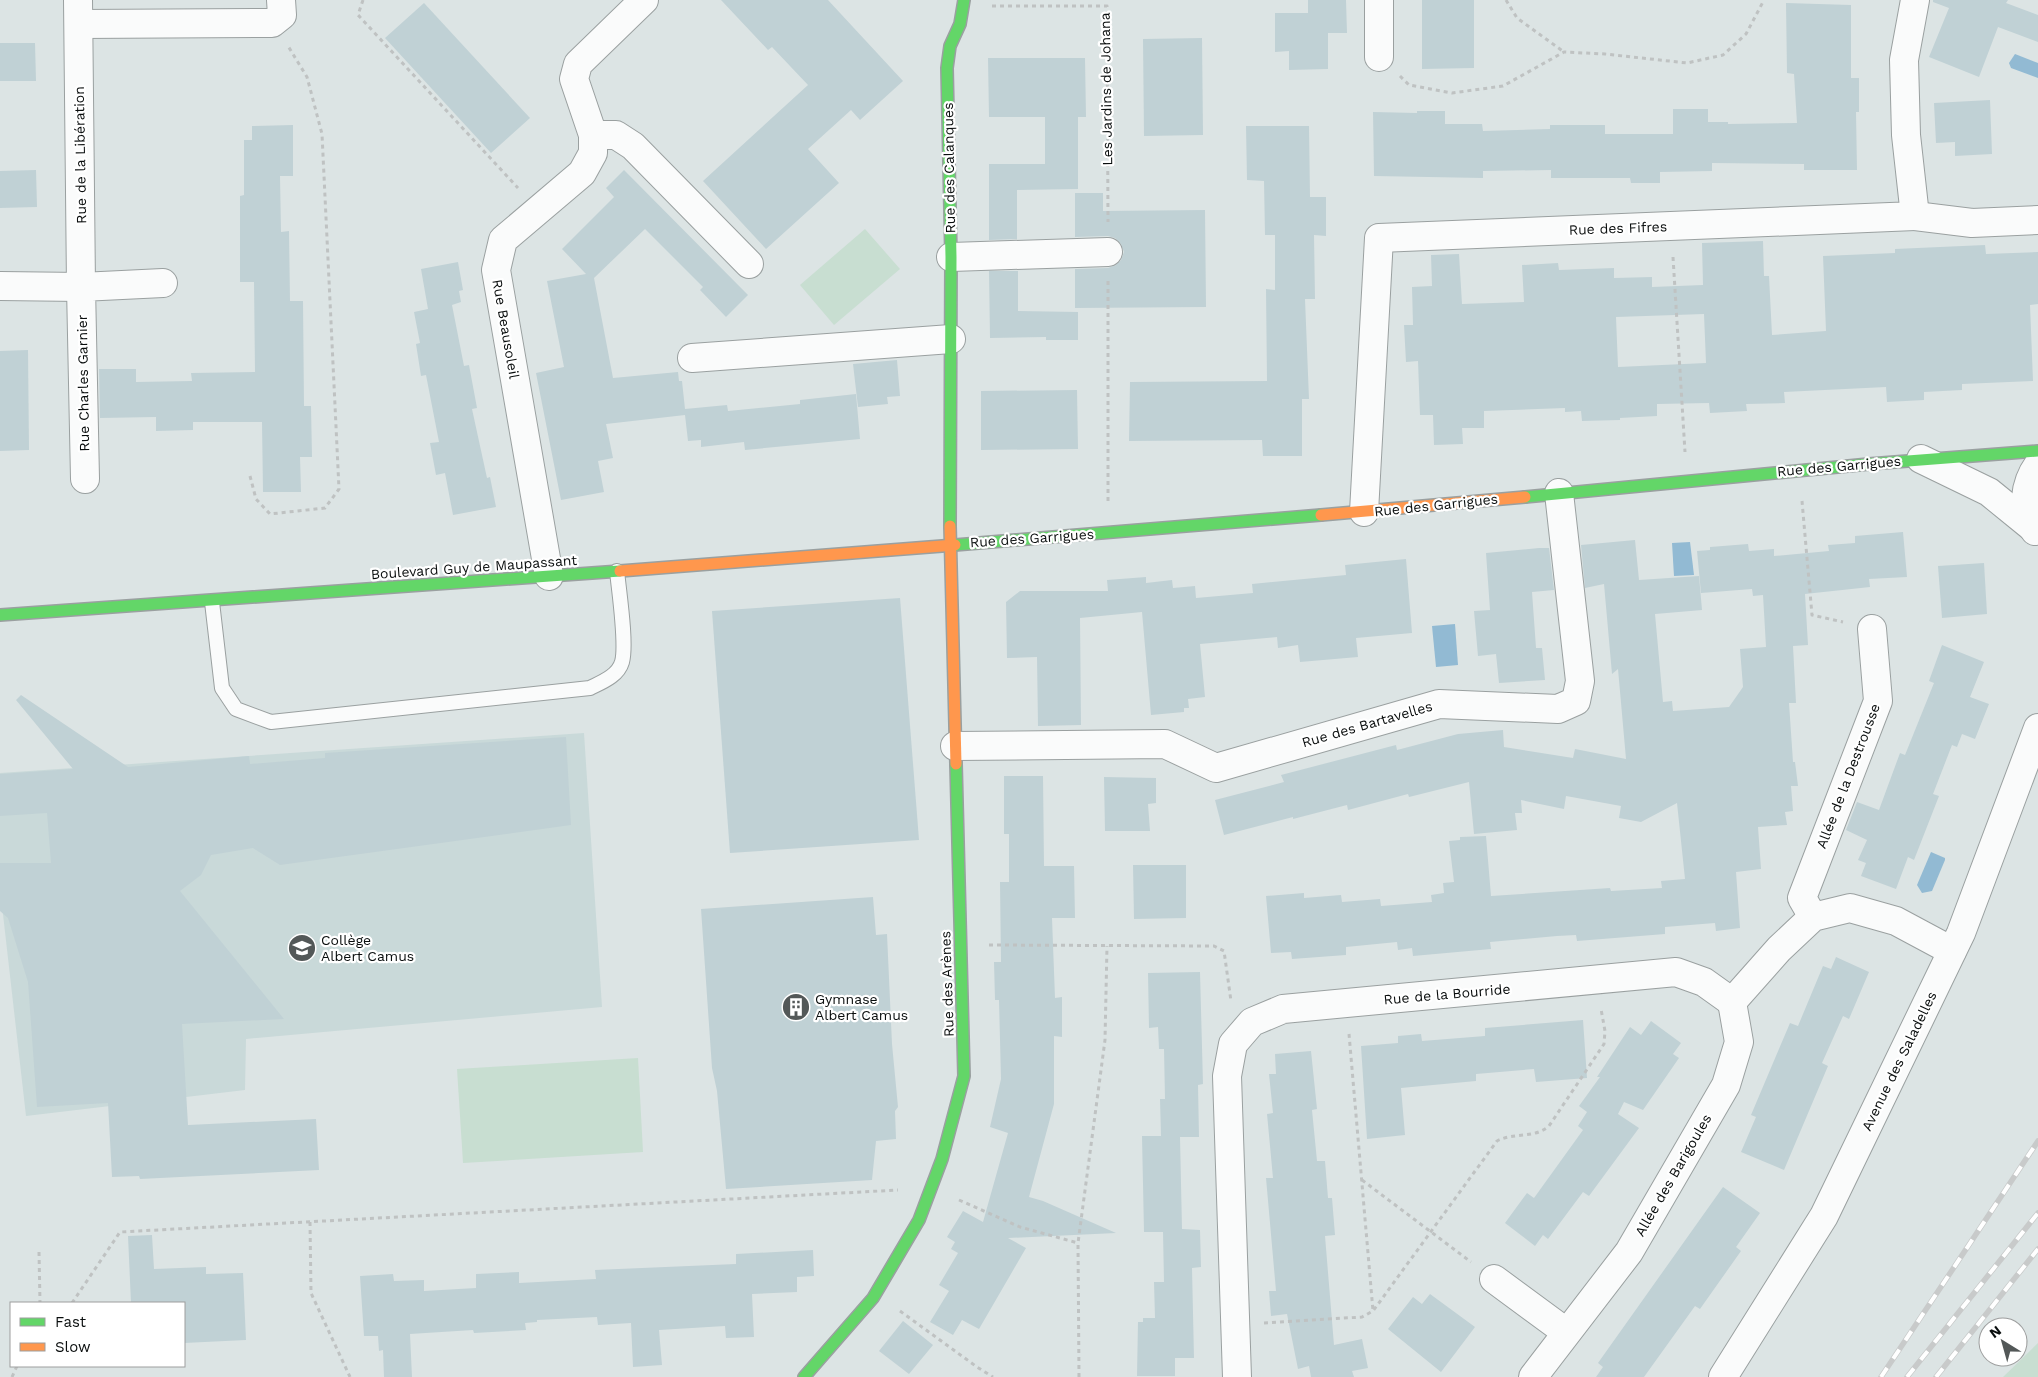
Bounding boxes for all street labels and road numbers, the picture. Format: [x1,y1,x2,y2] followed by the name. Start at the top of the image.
[1097,12,1115,166] street label: Les Jardins de Johana
[71,86,89,224] street label: Rue de la Libération
[940,102,958,234] street label: Rue des Calanques
[1569,218,1667,238] street label: Rue des Fifres
[489,278,523,381] street label: Rue Beausoleil
[74,314,92,452] street label: Rue Charles Garnier
[1776,453,1902,479] street label: Rue des Garrigues
[1373,491,1499,519] street label: Rue des Garrigues
[969,526,1095,550] street label: Rue des Garrigues
[370,552,578,582] street label: Boulevard Guy de Maupassant
[1300,698,1434,750] street label: Rue des Bartavelles
[1813,701,1883,851] street label: Allée de la Destrousse
[937,931,957,1037] street label: Rue des Arènes
[1383,980,1511,1008] street label: Rue de la Bourride
[1858,989,1940,1133] street label: Avenue des Saladelles
[1631,1111,1715,1239] street label: Allée des Barigoules

